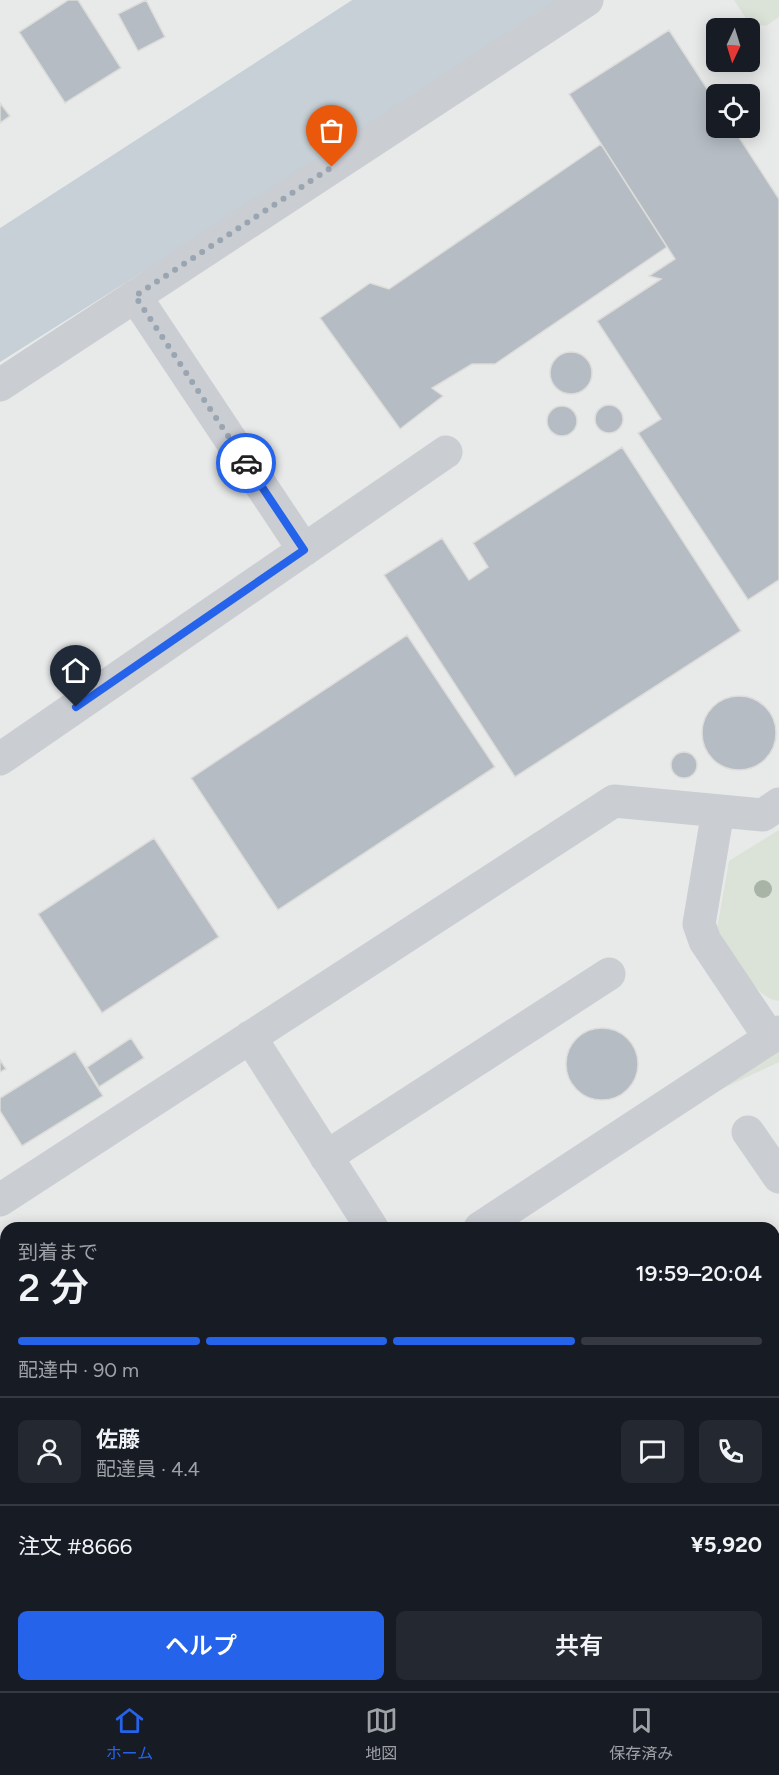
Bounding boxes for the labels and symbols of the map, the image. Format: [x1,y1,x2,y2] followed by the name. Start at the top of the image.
[706,18,760,72] north arrow
[306,105,357,167] pin
[216,433,276,493] courier
[50,645,101,707] pin

